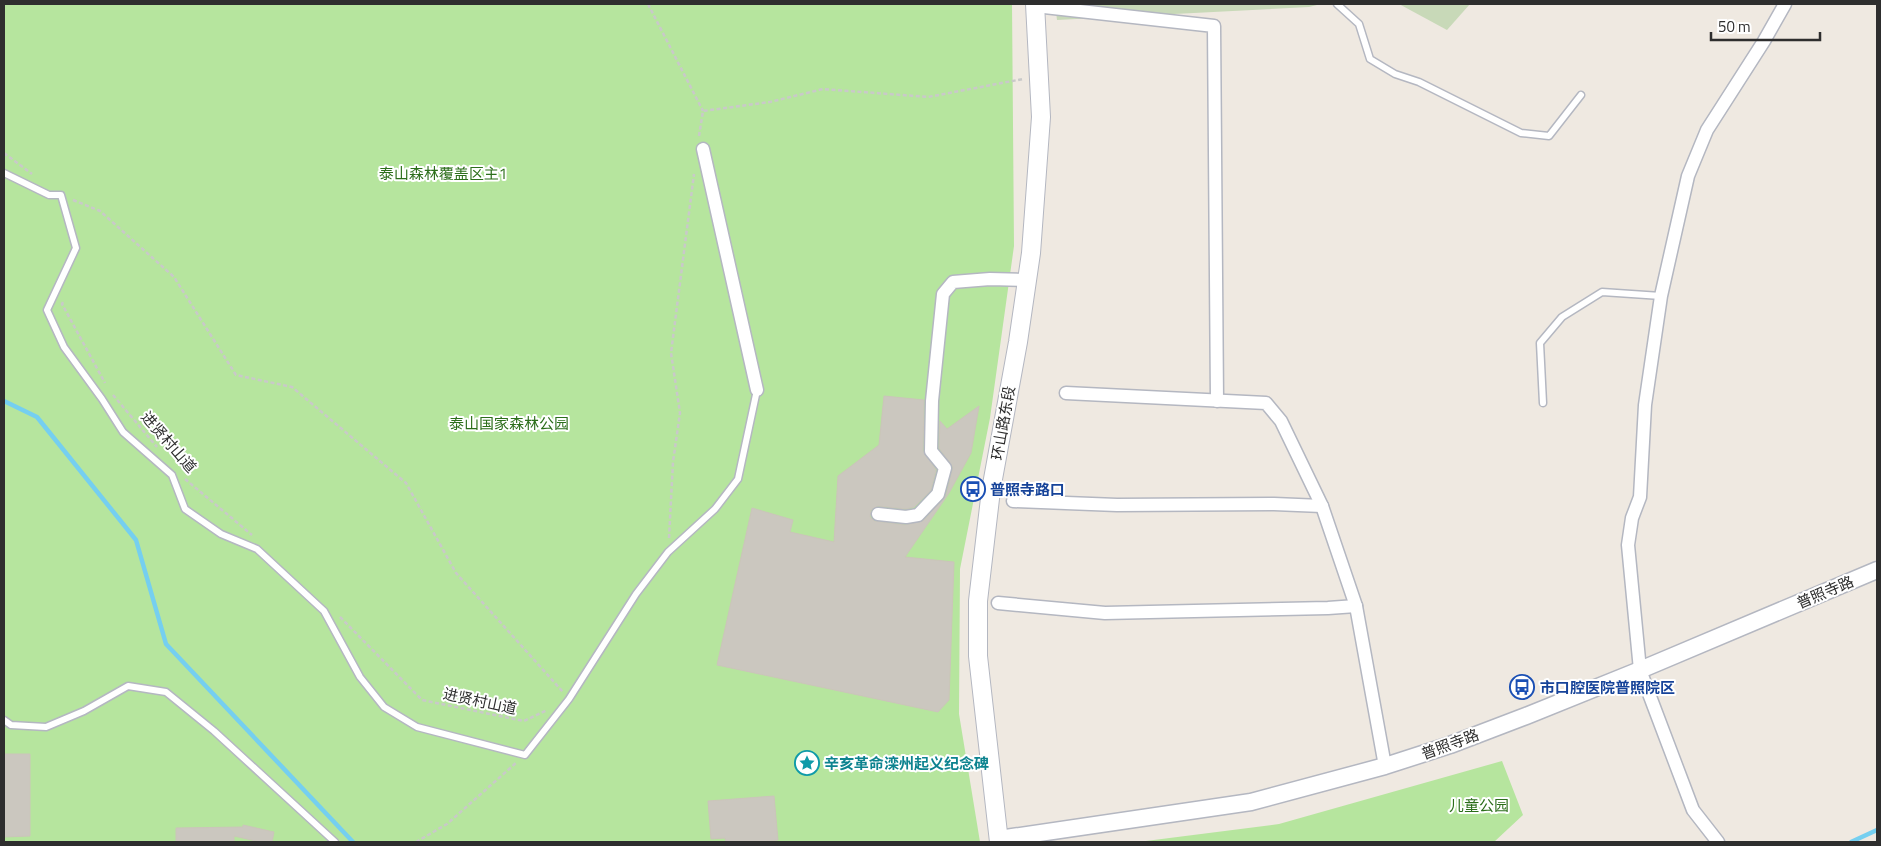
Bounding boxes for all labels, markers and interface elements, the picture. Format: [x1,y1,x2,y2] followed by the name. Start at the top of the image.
[1711,10,1820,42] scale bar
[1718,15,1751,38] text: 50 m
[379,162,507,185] park label: 泰山森林覆盖区主1
[985,384,1021,462] street label: 环山路东段
[136,406,202,478] street label: 进贤村山道
[449,412,569,435] park label: 泰山国家森林公园
[960,476,986,502] bus stop icon: 普照寺路口
[990,478,1065,501] place label: 普照寺路口
[1793,570,1857,614] street label: 普照寺路
[1509,674,1535,700] bus stop icon: 市口腔医院普照院区
[1540,676,1675,699] place label: 市口腔医院普照院区
[441,682,519,720] street label: 进贤村山道
[1418,723,1482,765] street label: 普照寺路
[794,750,820,776] place icon: 辛亥革命滦州起义纪念碑
[824,752,989,775] place label: 辛亥革命滦州起义纪念碑
[1449,794,1509,817] park label: 儿童公园

